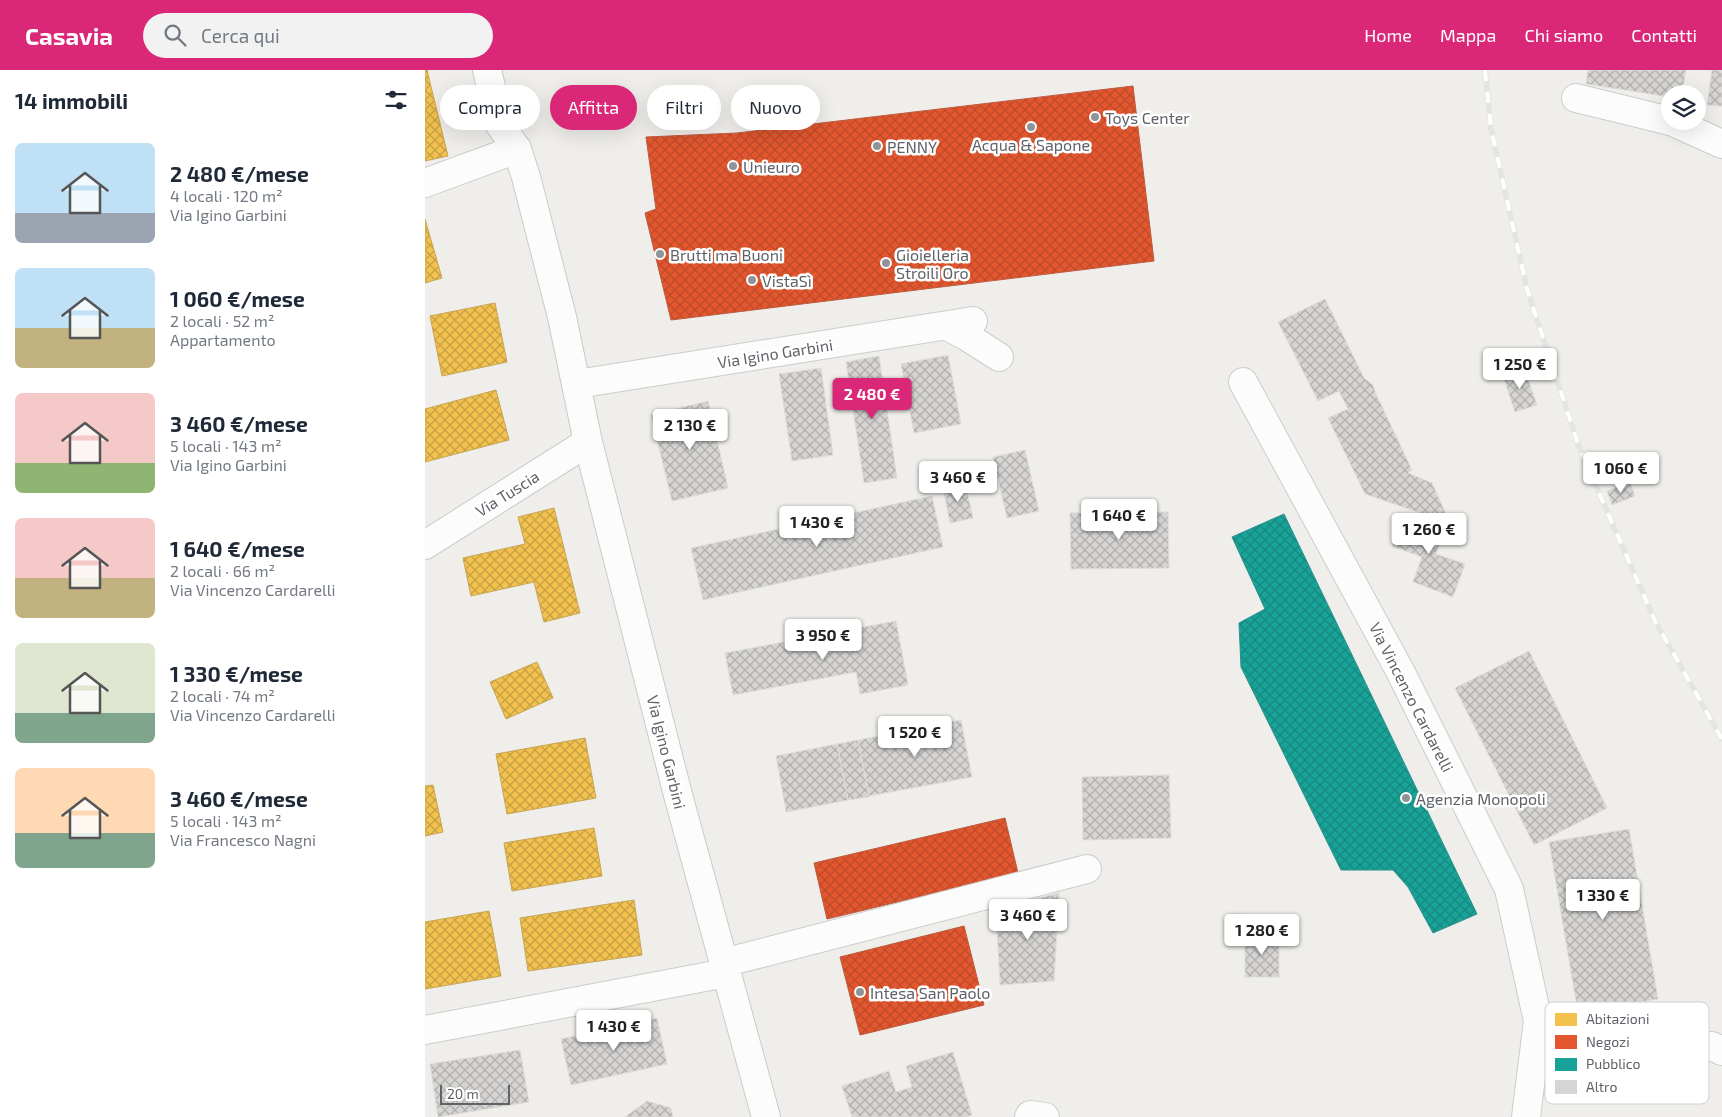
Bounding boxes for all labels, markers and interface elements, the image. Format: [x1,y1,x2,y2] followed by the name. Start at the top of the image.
[143,13,493,58] search box
[25,21,113,50] text: Casavia
[161,21,189,49] icon: search
[201,24,280,47] text: Cerca qui
[1364,24,1412,46] text: Home
[1440,24,1496,46] text: Mappa
[1524,24,1603,46] text: Chi siamo
[1631,24,1697,46] text: Contatti
[440,85,540,130] chip: Compra
[550,85,637,130] chip: Affitta
[647,85,721,130] chip: Filtri
[731,85,820,130] chip: Nuovo
[1661,85,1706,130] map controls
[1661,85,1706,130] button: layers
[382,86,410,114] icon: filters
[15,88,128,113] text: 14 immobili
[1105,108,1190,127] place label: Toys Center
[1089,111,1101,123] marker: Toys Center
[1025,121,1037,133] marker: Acqua & Sapone
[972,135,1090,154] place label: Acqua & Sapone
[887,137,937,156] place label: PENNY
[871,140,883,152] marker: PENNY
[743,157,800,176] place label: Unieuro
[727,160,739,172] marker: Unieuro
[170,161,309,186] text: 2 480 €/mese
[55,163,115,223] icon: home
[170,186,283,205] text: 4 locali · 120 m²
[170,205,287,224] text: Via Igino Garbini
[670,245,783,264] place label: Brutti ma Buoni
[896,245,969,282] place label: Gioielleria Stroili Oro
[654,248,666,260] marker: Brutti ma Buoni
[880,257,892,269] marker: Gioielleria Stroili Oro
[762,271,812,290] place label: VistaSì
[746,274,758,286] marker: VistaSì
[170,286,305,311] text: 1 060 €/mese
[55,288,115,348] icon: home
[170,311,274,330] text: 2 locali · 52 m²
[170,330,276,349] text: Appartamento
[716,334,834,372] street label: Via Igino Garbini
[1474,348,1566,390] pin: 1 250 €
[1494,354,1546,373] text: 1 250 €
[826,378,918,420] pin: 2 480 €
[844,384,900,403] text: 2 480 €
[644,408,736,451] pin: 2 130 €
[170,411,308,436] text: 3 460 €/mese
[55,413,115,473] icon: home
[664,415,716,434] text: 2 130 €
[170,436,282,455] text: 5 locali · 143 m²
[1575,452,1667,494] pin: 1 060 €
[170,455,287,474] text: Via Igino Garbini
[1594,458,1648,477] text: 1 060 €
[912,460,1004,503] pin: 3 460 €
[472,466,542,520] street label: Via Tuscia
[930,467,986,486] text: 3 460 €
[1073,498,1165,541] pin: 1 640 €
[1092,505,1146,524] text: 1 640 €
[771,506,863,548] pin: 1 430 €
[790,512,844,531] text: 1 430 €
[1383,512,1475,555] pin: 1 260 €
[1403,519,1455,538] text: 1 260 €
[170,536,305,561] text: 1 640 €/mese
[55,538,115,598] icon: home
[170,561,275,580] text: 2 locali · 66 m²
[170,580,335,599] text: Via Vincenzo Cardarelli
[777,618,869,661] pin: 3 950 €
[1366,619,1458,775] street label: Via Vincenzo Cardarelli
[796,625,850,644] text: 3 950 €
[170,661,303,686] text: 1 330 €/mese
[55,663,115,723] icon: home
[170,686,275,705] text: 2 locali · 74 m²
[644,693,690,811] street label: Via Igino Garbini
[170,705,335,724] text: Via Vincenzo Cardarelli
[869,716,961,758] pin: 1 520 €
[889,722,941,741] text: 1 520 €
[170,786,308,811] text: 3 460 €/mese
[55,788,115,848] icon: home
[1416,789,1546,808] place label: Agenzia Monopoli
[1400,792,1412,804] marker: Agenzia Monopoli
[170,811,282,830] text: 5 locali · 143 m²
[170,830,316,849] text: Via Francesco Nagni
[1557,878,1649,921] pin: 1 330 €
[1577,885,1629,904] text: 1 330 €
[982,898,1074,941] pin: 3 460 €
[1000,905,1056,924] text: 3 460 €
[1216,914,1308,956] pin: 1 280 €
[1235,920,1289,939] text: 1 280 €
[870,983,990,1002] place label: Intesa San Paolo
[854,986,866,998] marker: Intesa San Paolo
[1545,1002,1709,1104] legend
[568,1010,660,1052] pin: 1 430 €
[1586,1010,1649,1027] text: Abitazioni
[587,1016,641,1035] text: 1 430 €
[1586,1033,1630,1050] text: Negozi
[1586,1055,1641,1072] text: Pubblico
[1586,1078,1618,1095] text: Altro
[440,1082,510,1105] scale bar
[447,1085,479,1102] text: 20 m

